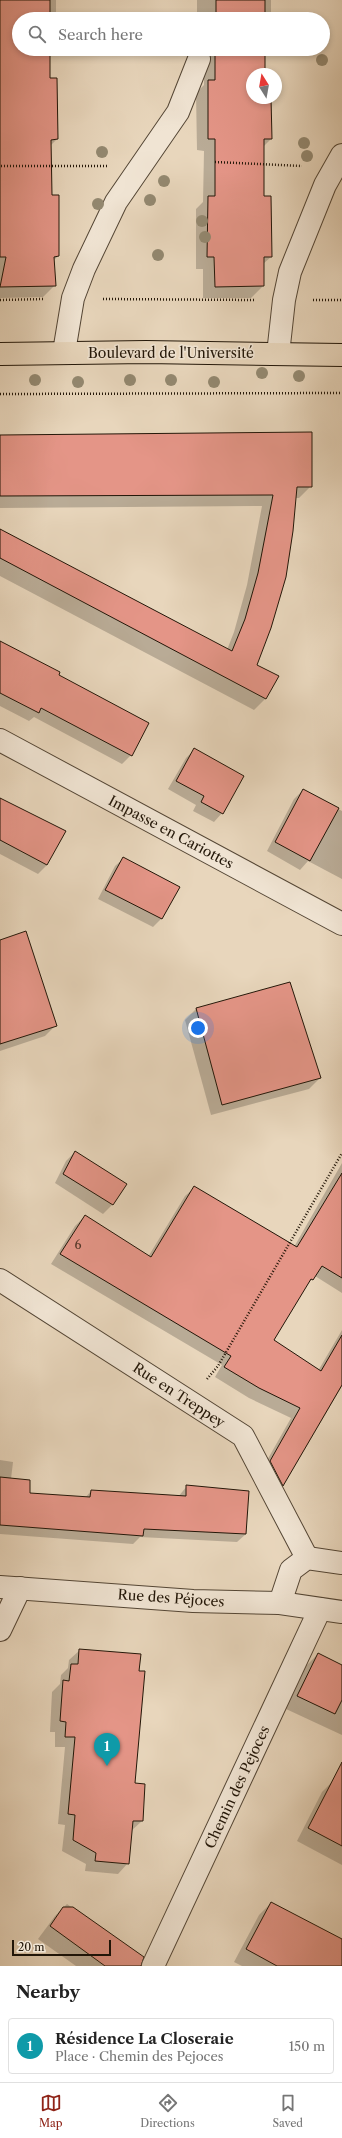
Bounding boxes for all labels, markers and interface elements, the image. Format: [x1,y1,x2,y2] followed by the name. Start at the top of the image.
[12,12,330,56] search box
[26,23,48,45] icon: search
[58,25,143,44] text: Search here
[246,68,282,104] north arrow
[88,344,254,362] street label: Boulevard de l'Université
[105,791,237,873] street label: Impasse en Cariottes
[188,1018,208,1038] your location
[74,1237,82,1252] house number: 6
[130,1359,229,1432] street label: Rue en Treppey
[117,1585,225,1611] street label: Rue des Péjoces
[201,1722,273,1852] street label: Chemin des Pejoces
[94,1733,120,1766] pin: 1
[12,1938,111,1957] scale bar
[18,1940,44,1954] text: 20 m
[16,1982,80,2002] text: Nearby
[55,2029,234,2048] text: Résidence La Closeraie
[27,2038,33,2054] text: 1
[289,2038,325,2054] text: 150 m
[55,2048,223,2064] text: Place · Chemin des Pejoces
[39,2092,63,2130] tab: Map
[140,2092,195,2130] tab: Directions
[273,2092,303,2130] tab: Saved

